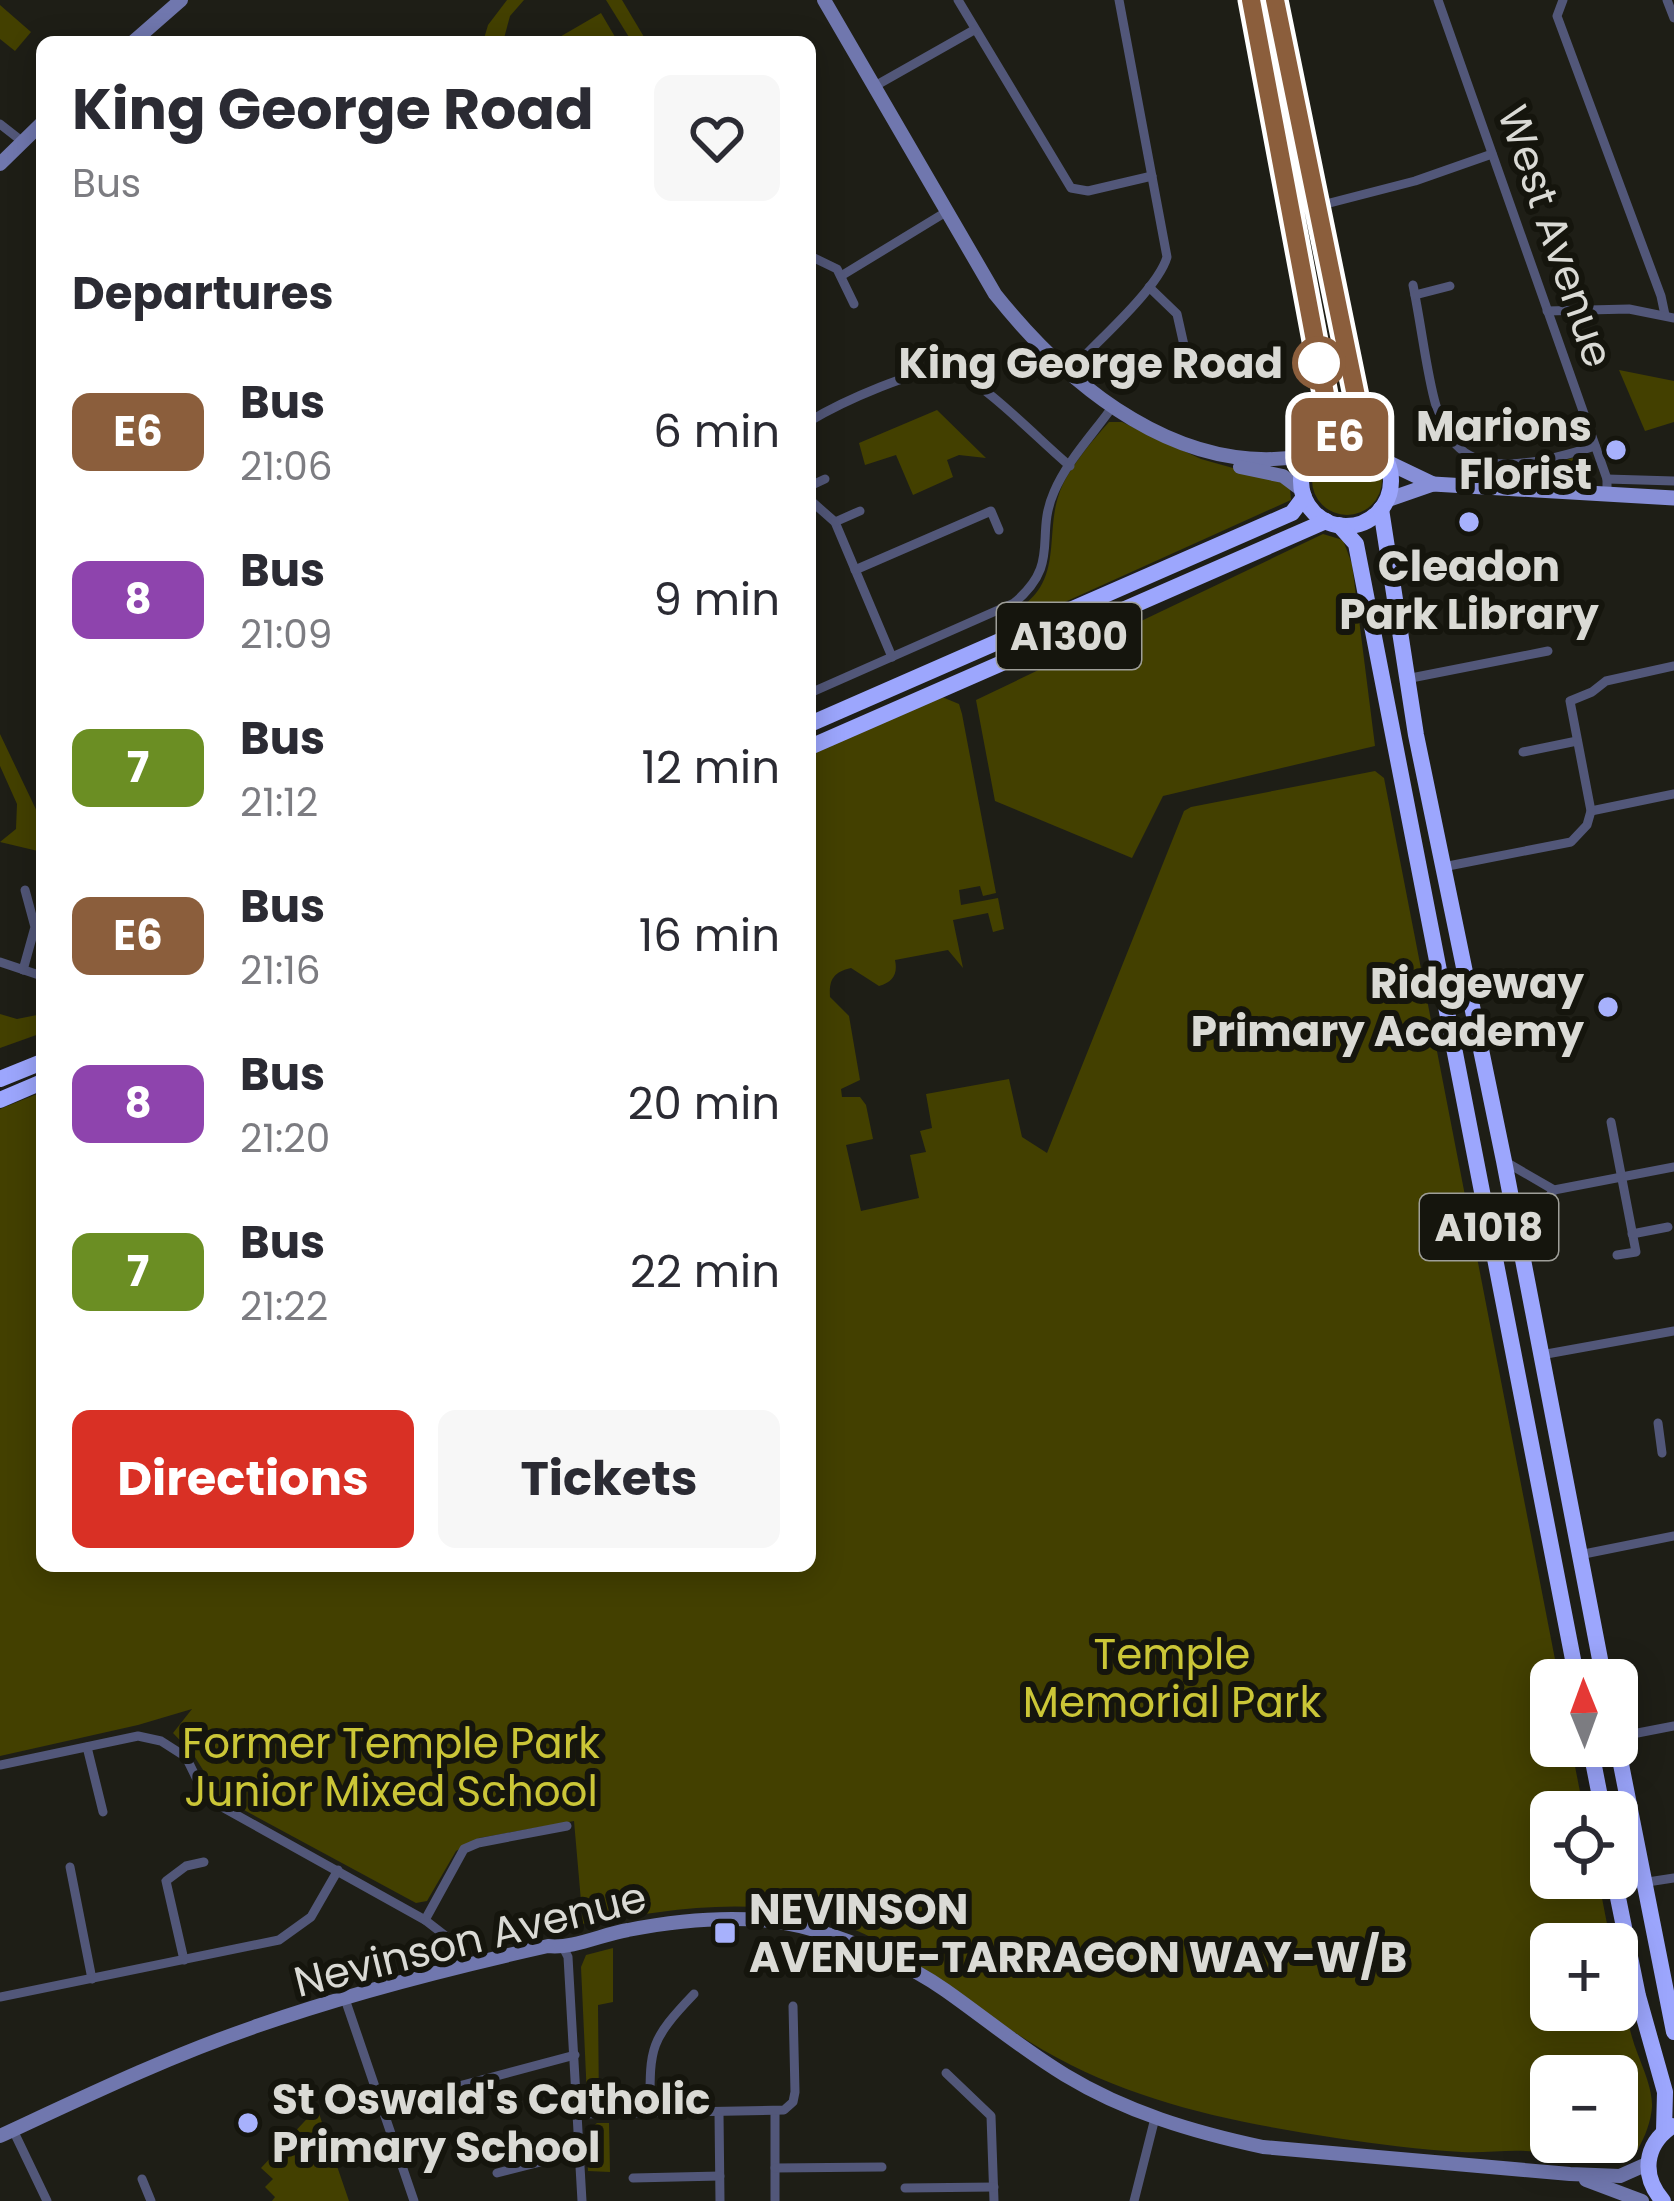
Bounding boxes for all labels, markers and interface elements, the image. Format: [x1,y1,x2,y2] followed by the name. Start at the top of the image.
[72,69,594,149] text: King George Road
[654,75,780,201] button: heart
[1483,97,1628,375] street label: West Avenue
[72,156,141,211] text: Bus
[72,262,334,325] text: Departures
[899,334,1283,393] place label: King George Road
[1294,338,1344,388] marker: King George Road
[240,371,325,434] text: Bus
[1416,397,1592,504] place label: Marions Florist
[1286,398,1394,476] line badge: E6
[653,400,780,463] text: 6 min
[113,402,163,461] text: E6
[1315,407,1365,466] text: E6
[1603,437,1629,463] marker: Marions Florist
[240,439,332,494] text: 21:06
[1456,509,1482,535] marker: Cleadon Park Library
[1339,537,1599,644] place label: Cleadon Park Library
[240,539,325,602] text: Bus
[653,568,780,631] text: 9 min
[124,570,152,629] text: 8
[997,603,1141,669] road number: A1300
[240,607,332,662] text: 21:09
[240,707,325,770] text: Bus
[641,736,780,799] text: 12 min
[127,738,149,797] text: 7
[240,775,318,830] text: 21:12
[240,875,325,938] text: Bus
[639,904,780,967] text: 16 min
[113,906,163,965] text: E6
[240,943,320,998] text: 21:16
[1191,954,1584,1061] place label: Ridgeway Primary Academy
[1595,994,1621,1020] marker: Ridgeway Primary Academy
[240,1043,325,1106] text: Bus
[628,1072,780,1135] text: 20 min
[124,1074,152,1133] text: 8
[240,1111,330,1166] text: 21:20
[1420,1194,1558,1260] road number: A1018
[240,1211,325,1274] text: Bus
[630,1240,780,1303] text: 22 min
[127,1242,149,1301] text: 7
[240,1279,328,1334] text: 21:22
[72,1410,414,1548] button: Directions
[438,1410,780,1548] button: Tickets
[1023,1625,1322,1732] park label: Temple Memorial Park
[1530,1659,1638,1767] north arrow
[1530,1659,1638,2163] map controls
[182,1714,600,1821] park label: Former Temple Park Junior Mixed School
[1530,1791,1638,1899] button: locate
[288,1867,652,2012] street label: Nevinson Avenue
[749,1880,1407,1987] place label: NEVINSON AVENUE-TARRAGON WAY-W/B
[712,1920,738,1946] marker: NEVINSON AVENUE-TARRAGON WAY-W/B
[1530,1923,1638,2031] button: +
[1530,2055,1638,2163] button: −
[272,2070,710,2177] place label: St Oswald's Catholic Primary School
[235,2110,261,2136] marker: St Oswald's Catholic Primary School

